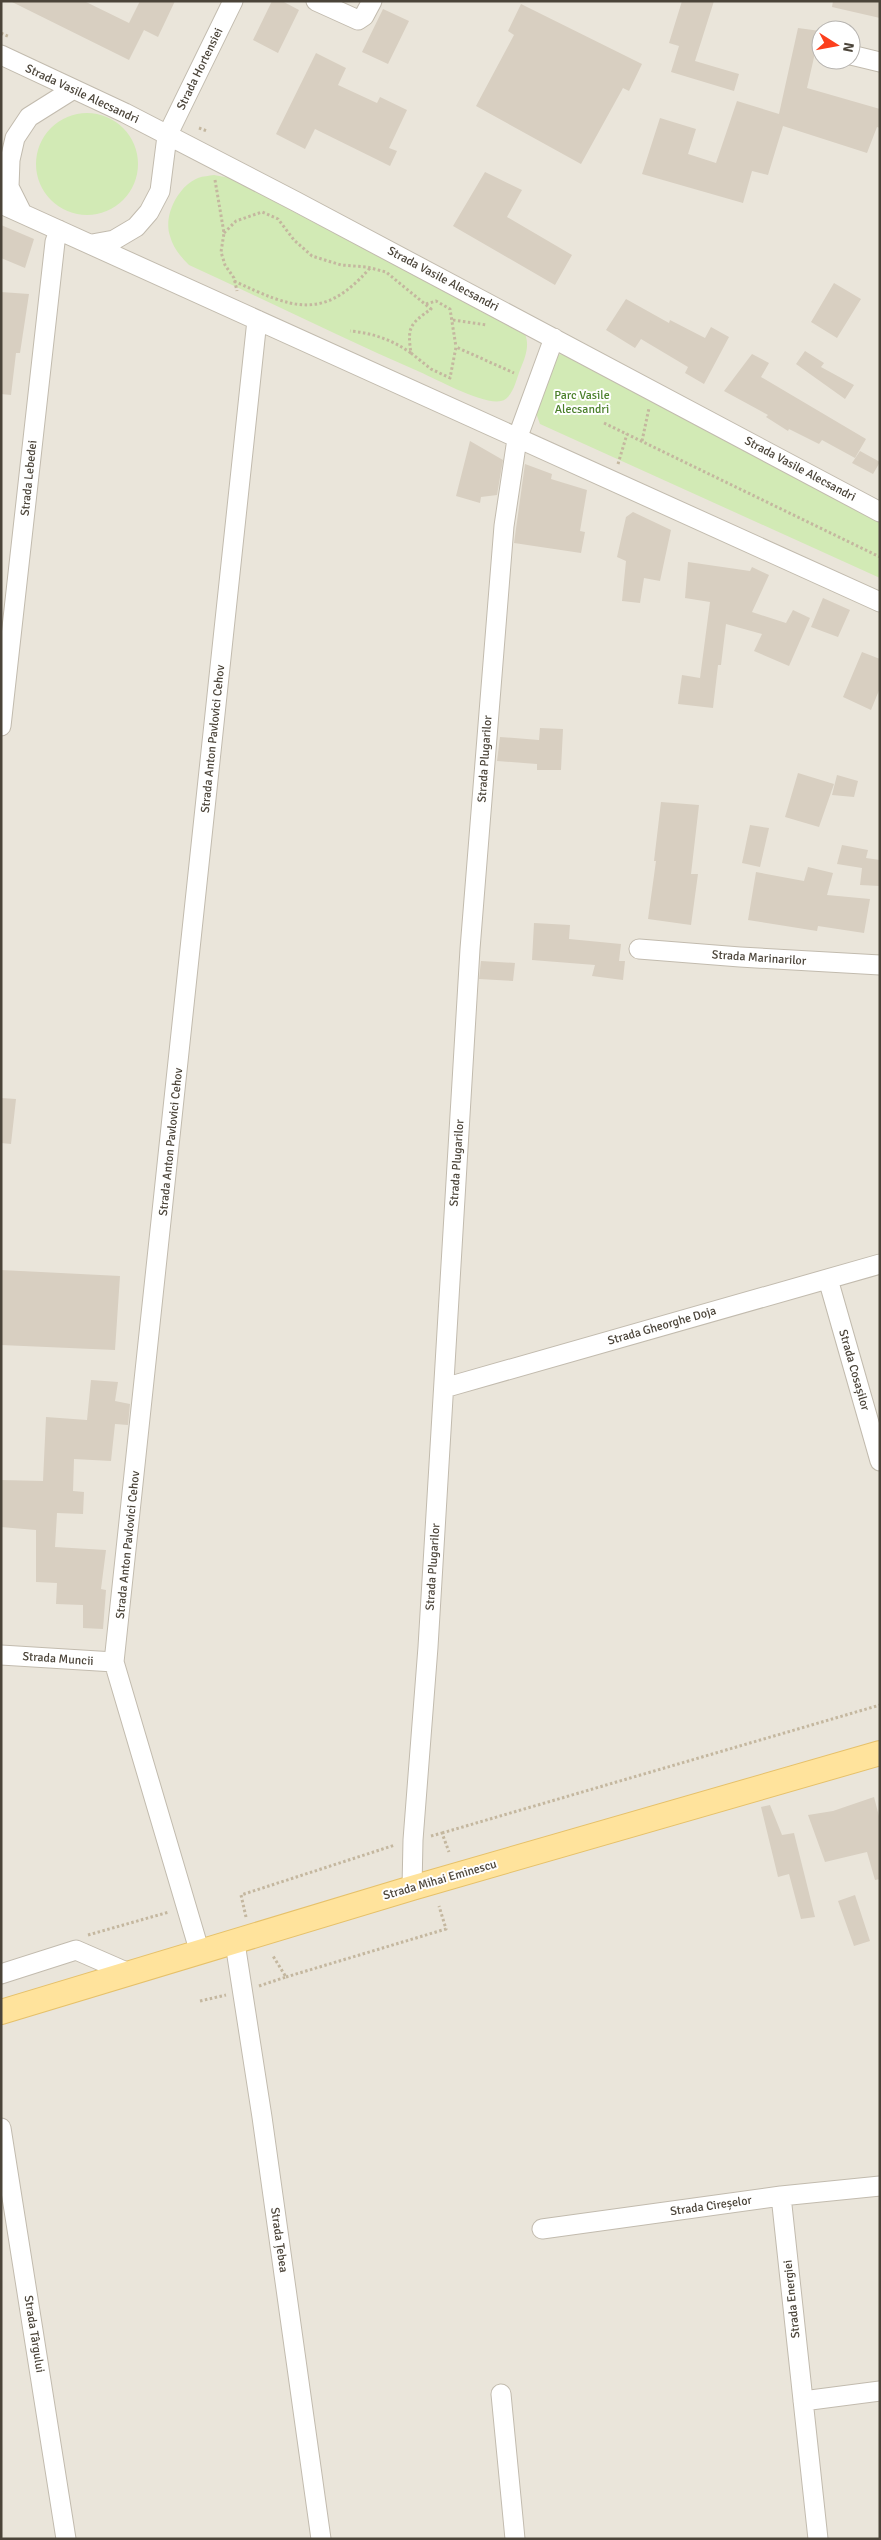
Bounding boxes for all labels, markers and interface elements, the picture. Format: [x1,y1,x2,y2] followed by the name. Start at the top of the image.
[811,20,861,70] north arrow
[174,25,226,113] street label: Strada Hortensiei
[839,41,858,54] text: N
[23,61,141,127] street label: Strada Vasile Alecsandri
[385,243,501,315] street label: Strada Vasile Alecsandri
[554,388,610,417] park label: Parc Vasile Alecsandri
[742,433,858,505] street label: Strada Vasile Alecsandri
[18,439,40,517] street label: Strada Lebedei
[198,664,228,814] street label: Strada Anton Pavlovici Cehov
[474,714,496,803] street label: Strada Plugarilor
[711,947,807,969] street label: Strada Marinarilor
[156,1067,186,1217] street label: Strada Anton Pavlovici Cehov
[446,1118,468,1207] street label: Strada Plugarilor
[606,1303,718,1349] street label: Strada Gheorghe Doja
[835,1328,873,1413] street label: Strada Cosașilor
[113,1470,143,1620] street label: Strada Anton Pavlovici Cehov
[422,1522,444,1611] street label: Strada Plugarilor
[22,1649,94,1669] street label: Strada Muncii
[381,1857,499,1903] street label: Strada Mihai Eminescu
[669,2193,753,2219] street label: Strada Cireșelor
[267,2206,291,2274] street label: Strada Țebea
[780,2259,804,2339] street label: Strada Energiei
[20,2294,48,2374] street label: Strada Târgului

